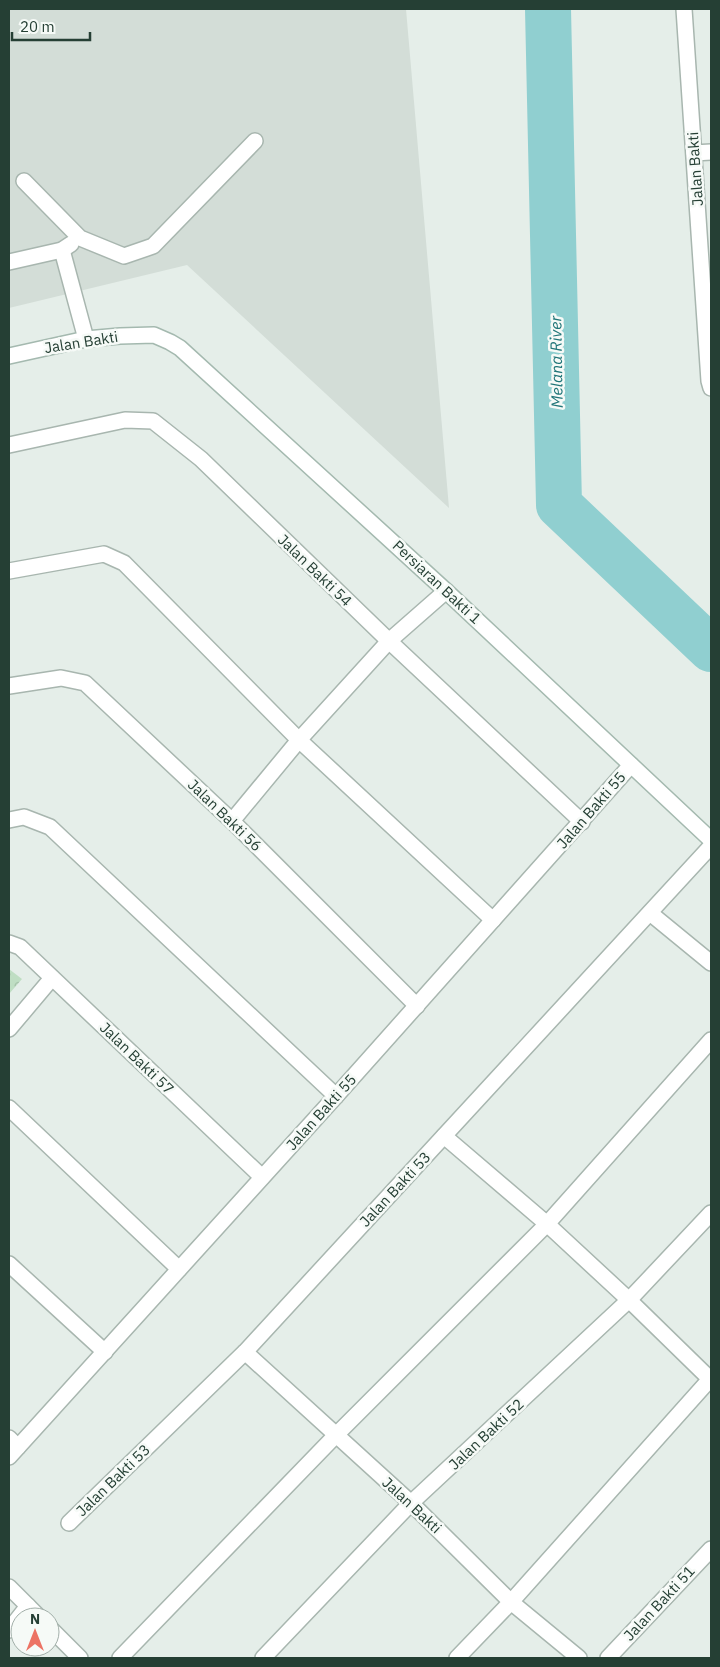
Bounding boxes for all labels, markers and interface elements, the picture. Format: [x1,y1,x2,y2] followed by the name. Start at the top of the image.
[12,10,90,42] scale bar
[20,17,55,36] text: 20 m
[683,131,707,207] street label: Jalan Bakti
[545,315,567,408] water label: Melana River
[43,327,119,357] street label: Jalan Bakti
[274,530,356,610] street label: Jalan Bakti 54
[389,536,485,628] street label: Persiaran Bakti 1
[552,768,630,852] street label: Jalan Bakti 55
[184,775,266,855] street label: Jalan Bakti 56
[96,1018,178,1098] street label: Jalan Bakti 57
[282,1070,360,1154] street label: Jalan Bakti 55
[355,1147,435,1231] street label: Jalan Bakti 53
[444,1394,528,1474] street label: Jalan Bakti 52
[72,1440,154,1520] street label: Jalan Bakti 53
[378,1473,446,1537] street label: Jalan Bakti
[619,1561,699,1645] street label: Jalan Bakti 51
[10,1607,60,1657] north arrow
[30,1610,40,1628] text: N

